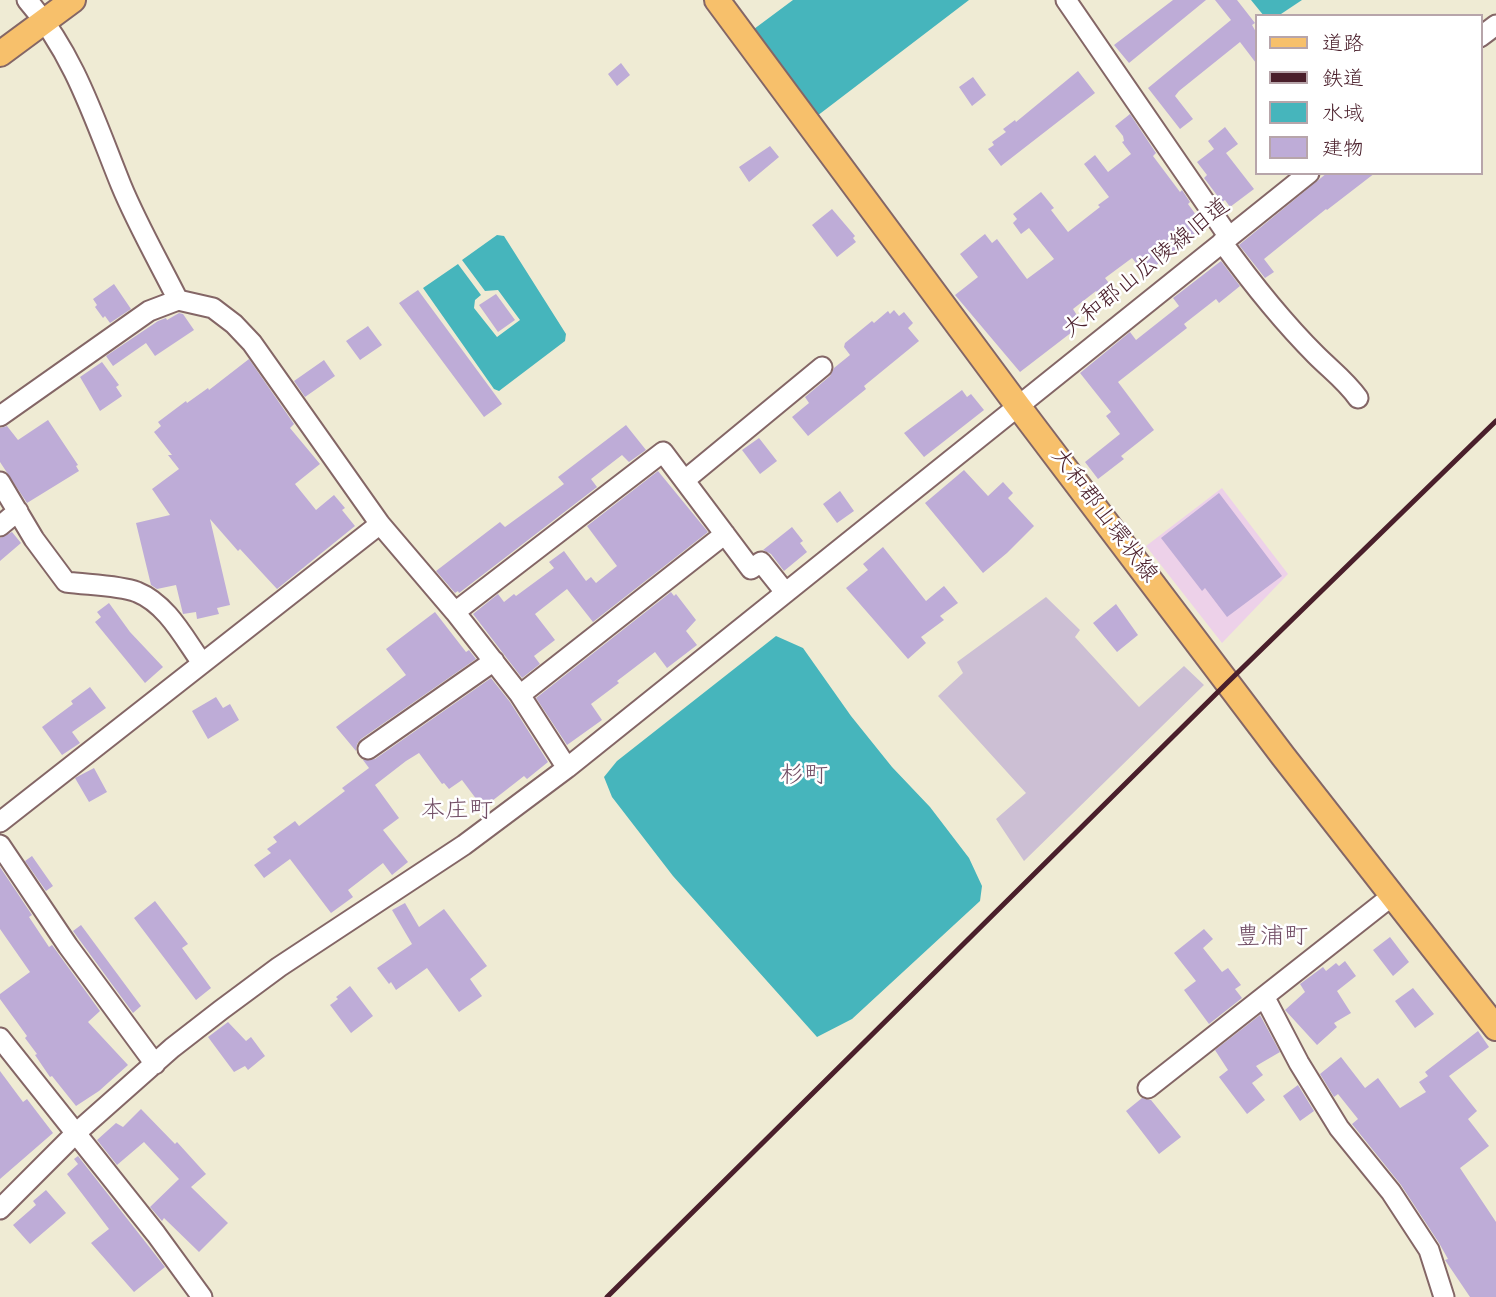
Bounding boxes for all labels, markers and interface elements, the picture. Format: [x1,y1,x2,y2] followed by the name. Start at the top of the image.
[1254,14,1482,175] legend
[1322,34,1364,59] text: 道路
[1322,69,1364,94] text: 鉄道
[1322,104,1364,129] text: 水域
[1322,139,1364,164] text: 建物
[1059,194,1237,346] street label: 大和郡山広陵線旧道
[1043,444,1161,590] street label: 大和郡山環状線
[780,764,828,792] district label: 杉町
[421,799,493,827] district label: 本庄町
[1236,925,1308,953] district label: 豊浦町

